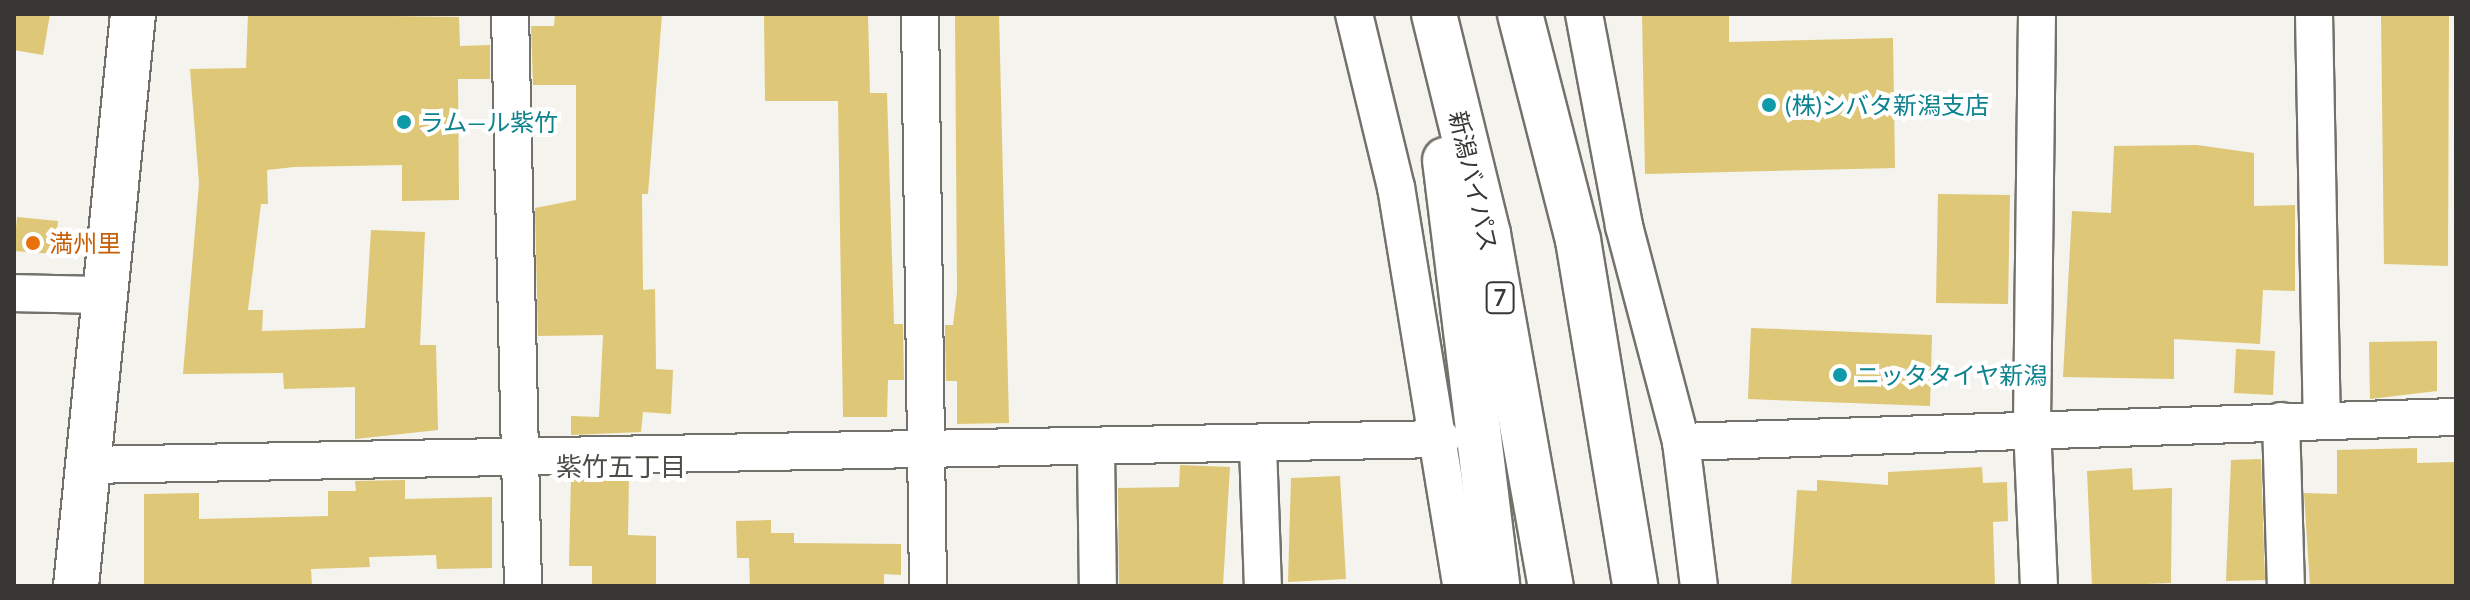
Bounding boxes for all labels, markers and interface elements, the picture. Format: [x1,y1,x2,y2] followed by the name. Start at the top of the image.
[1785,91,1990,119] place label: (株)シバタ新潟支店
[1760,96,1778,114] marker: (株)シバタ新潟支店
[420,108,559,136] place label: ラム―ル紫竹
[1444,108,1504,254] street label: 新潟バイパス
[395,113,413,131] marker: ラム―ル紫竹
[49,229,121,257] place label: 満州里
[24,234,42,252] marker: 満州里
[1484,280,1516,316] road number: 7
[1856,361,2048,389] place label: ニッタタイヤ新潟
[1831,366,1849,384] marker: ニッタタイヤ新潟
[556,451,686,483] district label: 紫竹五丁目

